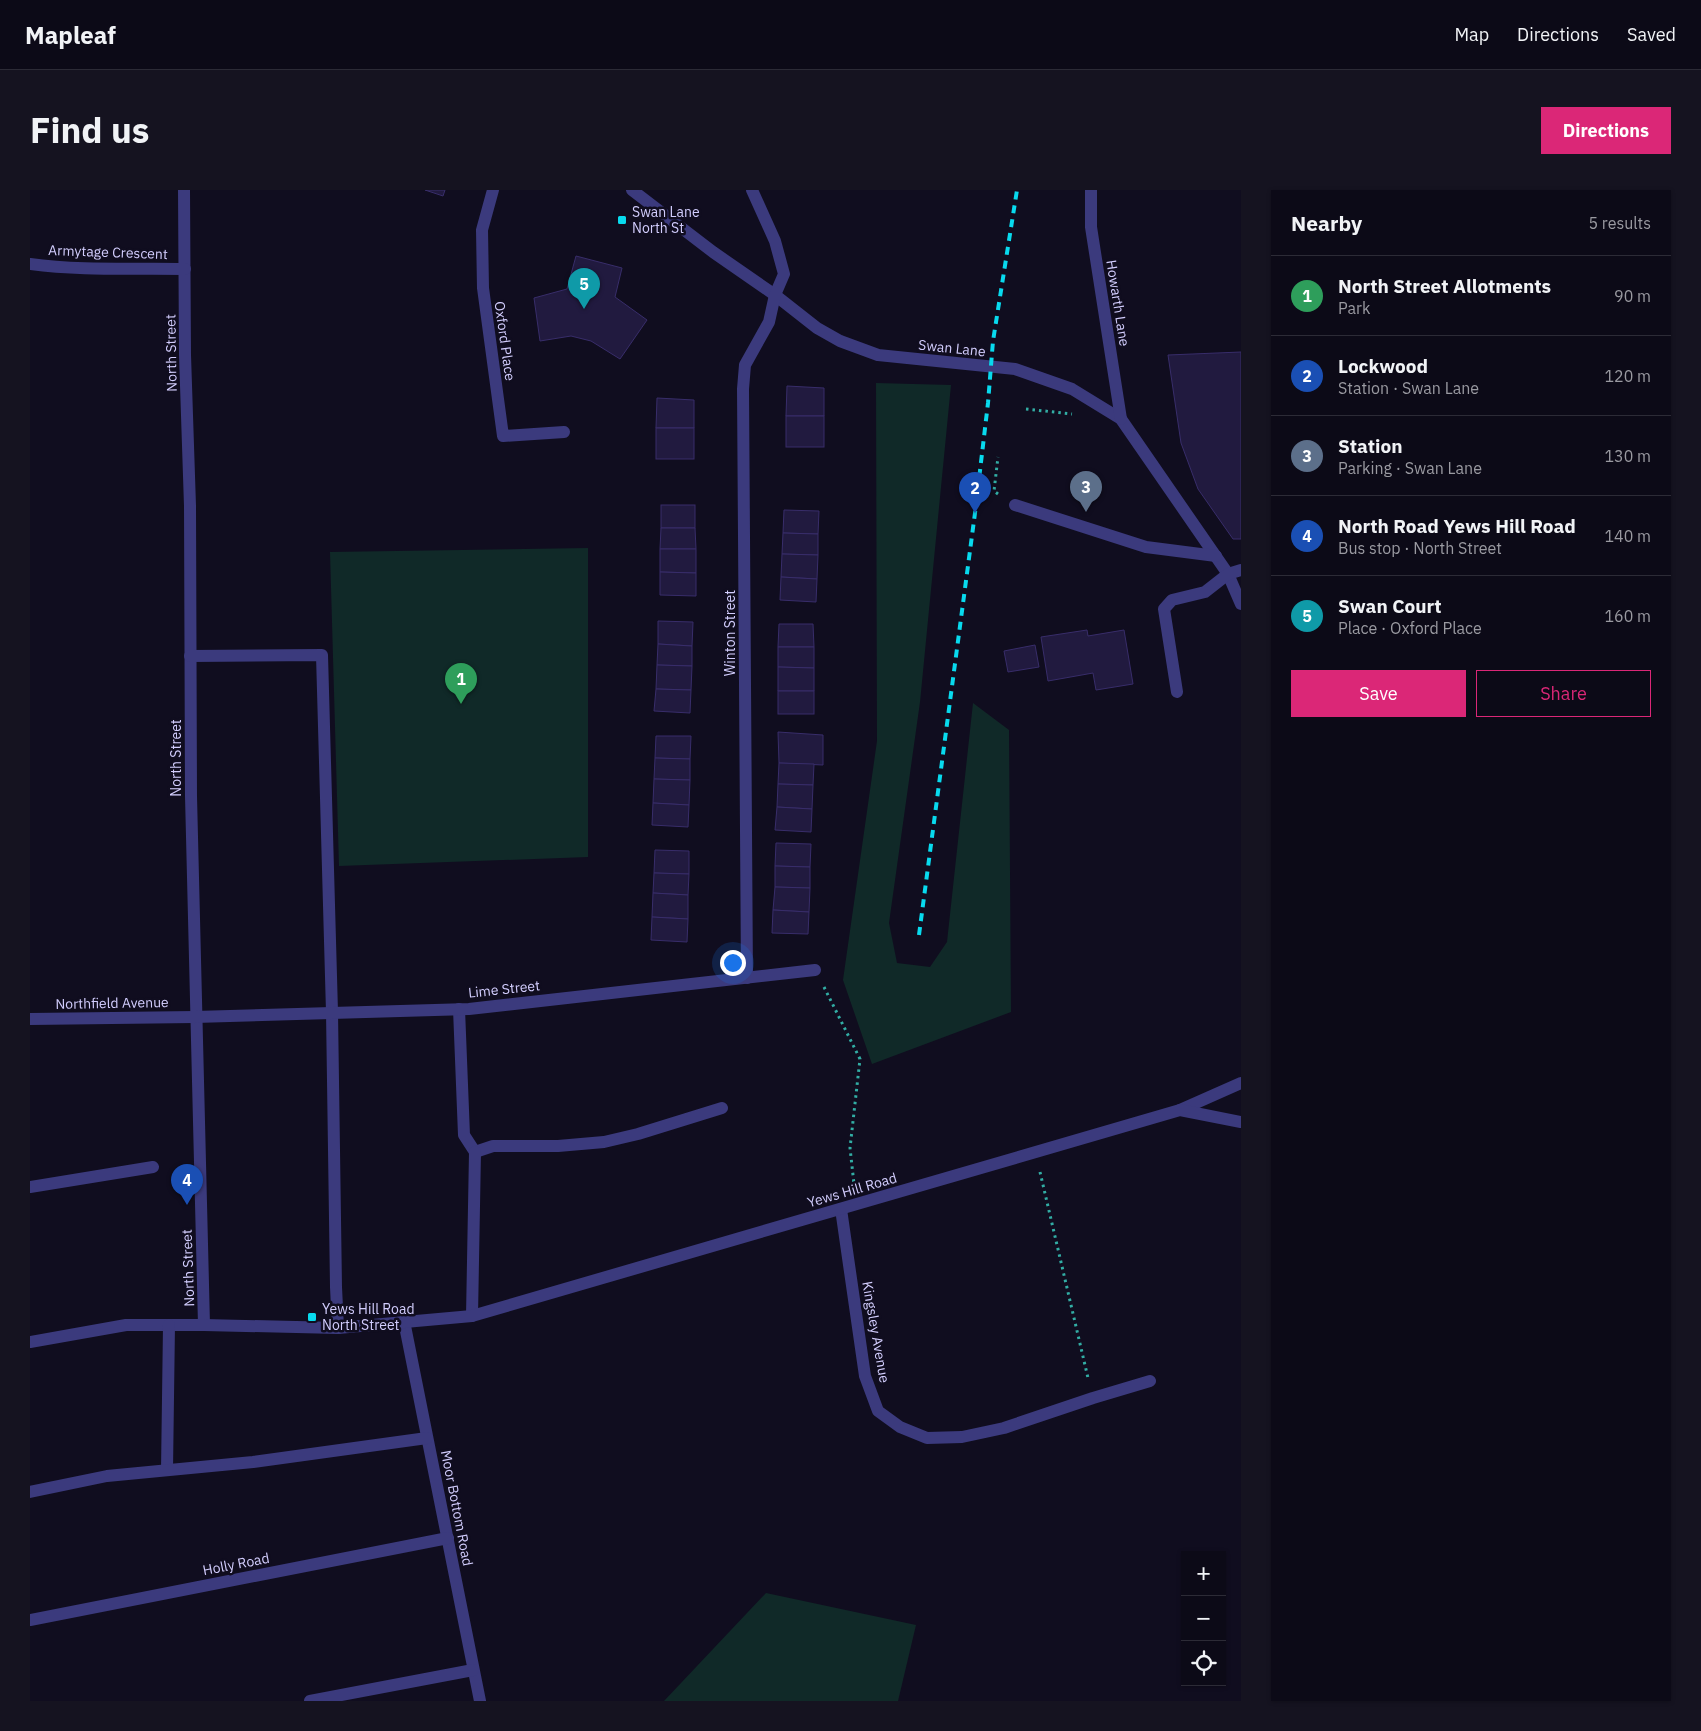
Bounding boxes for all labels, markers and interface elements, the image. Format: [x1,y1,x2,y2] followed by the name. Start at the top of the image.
[25,19,116,51] text: Mapleaf
[1454,23,1489,46] text: Map
[1517,23,1599,46] text: Directions
[1627,23,1676,46] text: Saved
[30,107,149,153] text: Find us
[1541,107,1671,154] button: Directions
[632,203,700,237] place label: Swan Lane North St
[1291,209,1362,237] text: Nearby
[1588,213,1651,233] text: 5 results
[616,214,628,226] marker: Swan Lane North St
[48,241,168,263] street label: Armytage Crescent
[1102,259,1134,348] street label: Howarth Lane
[568,268,600,309] pin: 5
[1338,274,1551,298] text: North Street Allotments
[1302,286,1312,306] text: 1
[1614,286,1651,306] text: 90 m
[1338,298,1370,318] text: Park
[491,300,520,382] street label: Oxford Place
[161,314,181,392] street label: North Street
[917,336,987,361] street label: Swan Lane
[1338,354,1428,378] text: Lockwood
[1302,366,1312,386] text: 2
[1604,366,1651,386] text: 120 m
[1338,378,1479,398] text: Station · Swan Lane
[1338,434,1403,458] text: Station
[1302,446,1312,466] text: 3
[1604,446,1651,466] text: 130 m
[1338,458,1482,478] text: Parking · Swan Lane
[1070,471,1102,512] pin: 3
[959,472,991,513] pin: 2
[1338,514,1576,538] text: North Road Yews Hill Road
[1302,526,1312,546] text: 4
[1604,526,1651,546] text: 140 m
[1338,538,1502,558] text: Bus stop · North Street
[721,590,739,676] street label: Winton Street
[1338,594,1442,618] text: Swan Court
[1302,606,1312,626] text: 5
[1604,606,1651,626] text: 160 m
[1338,618,1482,638] text: Place · Oxford Place
[445,663,477,704] pin: 1
[1291,670,1466,717] button: Save
[1476,670,1651,717] button: Share
[167,719,185,797] street label: North Street
[720,950,746,976] your location
[467,976,541,1002] street label: Lime Street
[55,993,169,1013] street label: Northfield Avenue
[171,1164,203,1205] pin: 4
[805,1169,899,1211] street label: Yews Hill Road
[178,1229,198,1307] street label: North Street
[858,1280,894,1385] street label: Kingsley Avenue
[322,1300,415,1334] place label: Yews Hill Road North Street
[306,1311,318,1323] marker: Yews Hill Road North Street
[437,1449,477,1567] street label: Moor Bottom Road
[201,1549,271,1579] street label: Holly Road
[1181,1551,1226,1686] map controls
[1181,1551,1226,1596] button: +
[1181,1596,1226,1641] button: −
[1181,1641,1226,1686] button: locate

